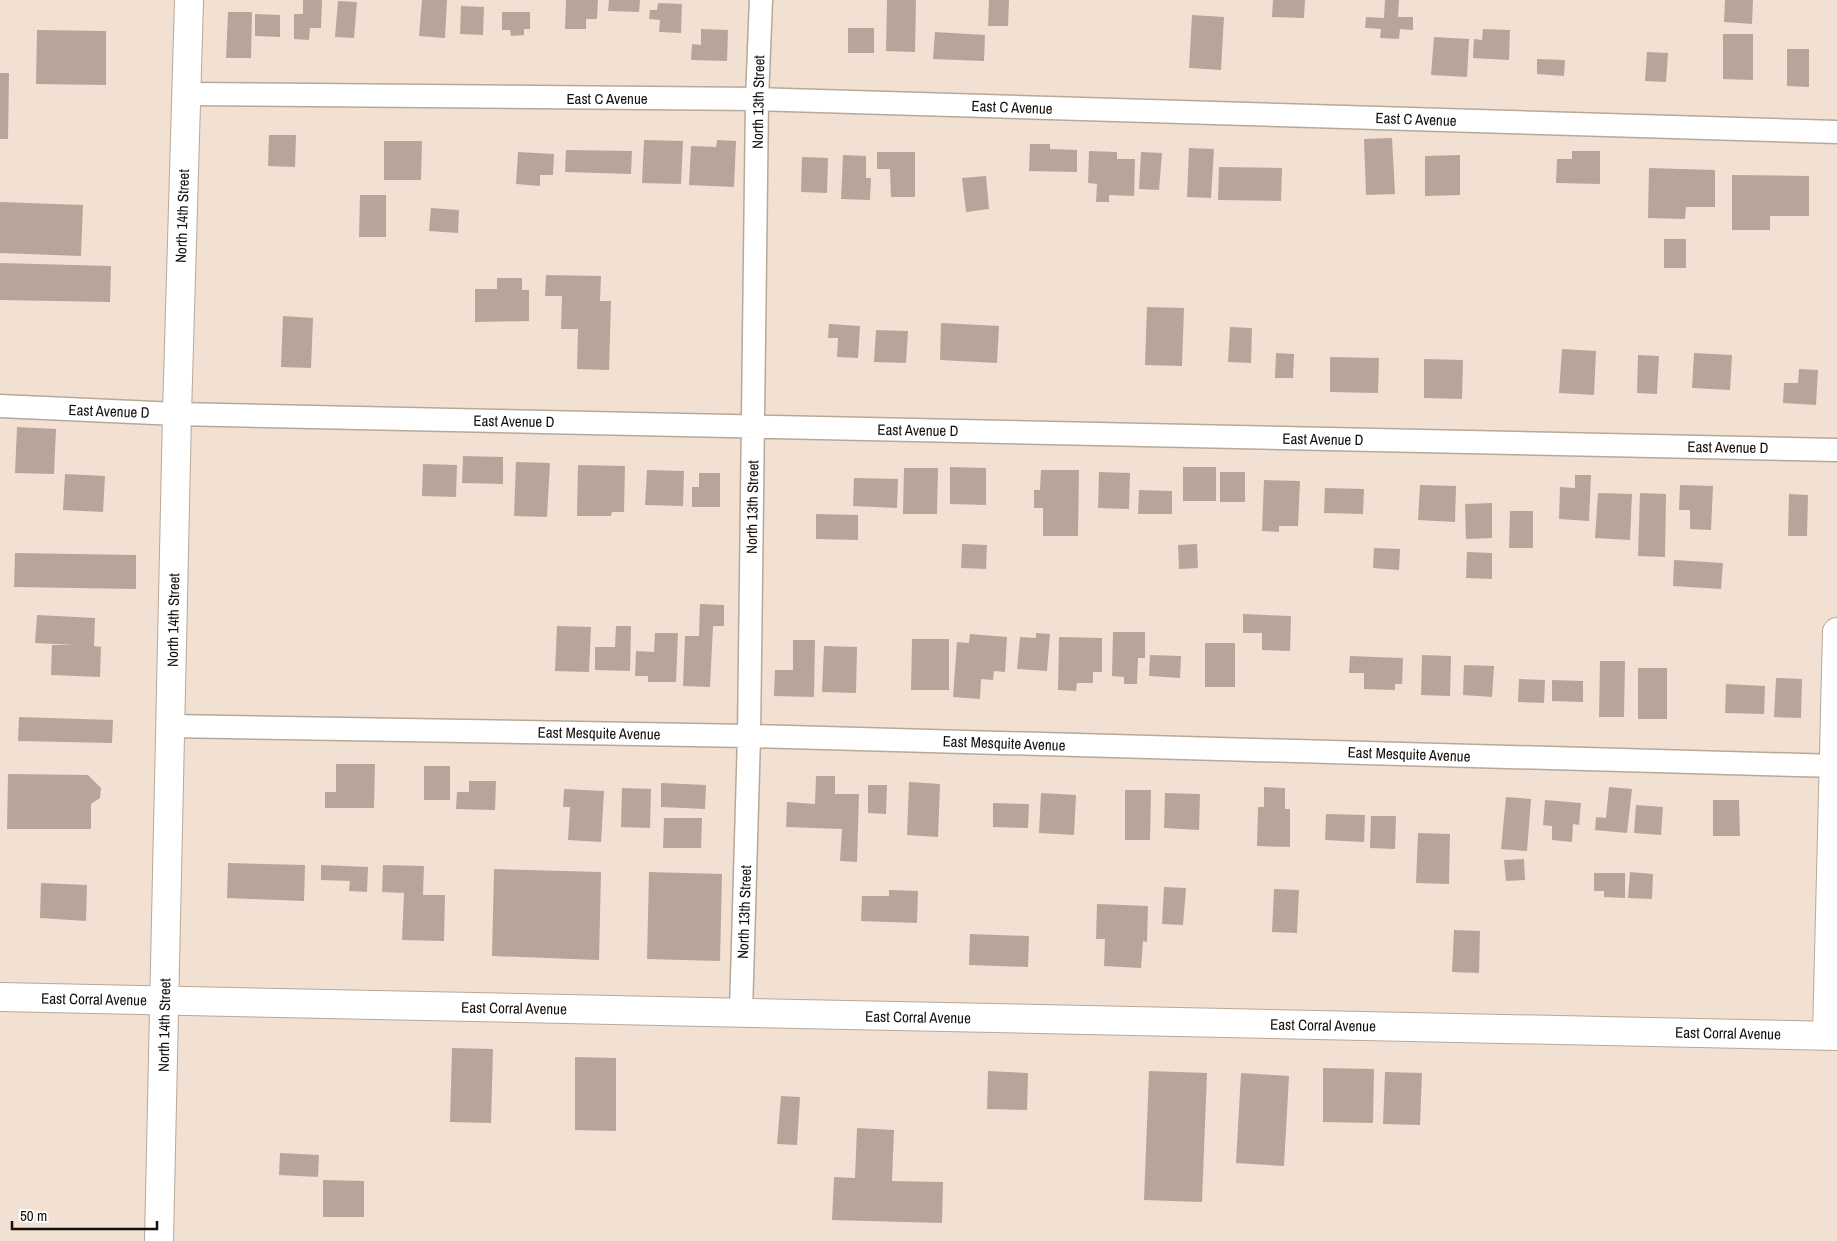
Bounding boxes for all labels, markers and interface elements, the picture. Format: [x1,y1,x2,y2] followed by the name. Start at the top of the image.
[747,54,769,149] street label: North 13th Street
[566,88,648,109] street label: East C Avenue
[971,95,1053,119] street label: East C Avenue
[1375,107,1457,131] street label: East C Avenue
[170,168,194,263] street label: North 14th Street
[68,399,150,423] street label: East Avenue D
[473,410,555,432] street label: East Avenue D
[877,419,959,441] street label: East Avenue D
[1282,428,1364,450] street label: East Avenue D
[1687,436,1769,458] street label: East Avenue D
[741,459,763,554] street label: North 13th Street
[162,572,184,667] street label: North 14th Street
[537,721,661,745] street label: East Mesquite Avenue
[942,730,1066,756] street label: East Mesquite Avenue
[1347,741,1471,767] street label: East Mesquite Avenue
[732,864,756,959] street label: North 13th Street
[153,977,175,1072] street label: North 14th Street
[41,988,147,1010] street label: East Corral Avenue
[461,997,567,1019] street label: East Corral Avenue
[865,1006,971,1028] street label: East Corral Avenue
[1270,1014,1376,1036] street label: East Corral Avenue
[1675,1022,1781,1044] street label: East Corral Avenue
[12,1198,158,1230] scale bar
[20,1205,47,1226] text: 50 m

